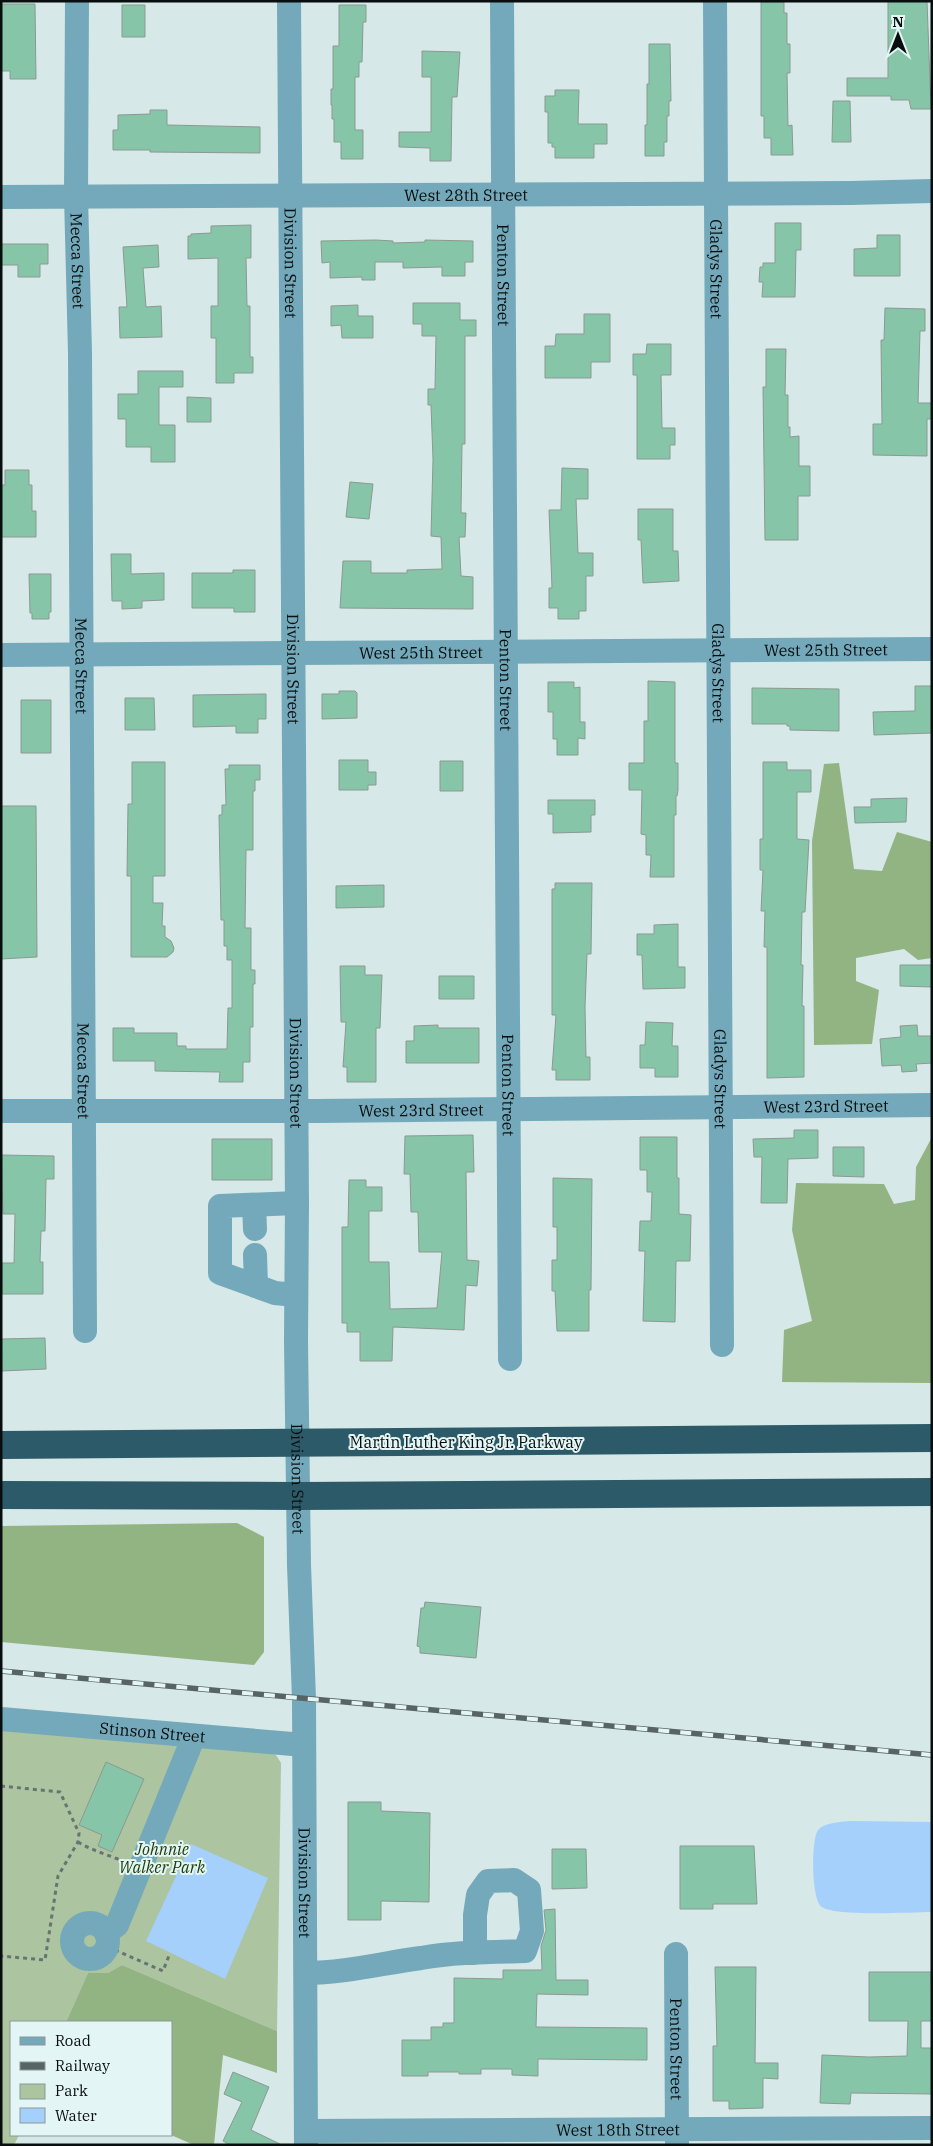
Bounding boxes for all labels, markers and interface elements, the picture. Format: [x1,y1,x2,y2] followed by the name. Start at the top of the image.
[873,10,923,60] north arrow
[892,13,904,31] text: N
[404,185,528,205] street label: West 28th Street
[280,208,301,319] street label: Division Street
[66,213,89,310] street label: Mecca Street
[706,219,727,319] street label: Gladys Street
[493,224,514,326] street label: Penton Street
[283,614,304,725] street label: Division Street
[71,618,92,714] street label: Mecca Street
[708,623,729,723] street label: Gladys Street
[496,629,516,731] street label: Penton Street
[764,639,888,660] street label: West 25th Street
[359,642,483,663] street label: West 25th Street
[286,1018,307,1129] street label: Division Street
[73,1023,94,1119] street label: Mecca Street
[710,1029,731,1129] street label: Gladys Street
[498,1034,519,1136] street label: Penton Street
[763,1095,889,1117] street label: West 23rd Street
[358,1099,484,1121] street label: West 23rd Street
[287,1423,309,1535] street label: Division Street
[350,1432,583,1452] street label: Martin Luther King Jr. Parkway
[99,1717,207,1747] street label: Stinson Street
[295,1827,315,1939] street label: Division Street
[119,1839,206,1877] park label: Johnnie Walker Park
[666,1998,687,2100] street label: Penton Street
[10,2021,172,2136] legend
[55,2031,91,2050] text: Road
[55,2056,110,2075] text: Railway
[55,2081,88,2100] text: Park
[55,2106,97,2125] text: Water
[556,2119,680,2140] street label: West 18th Street

